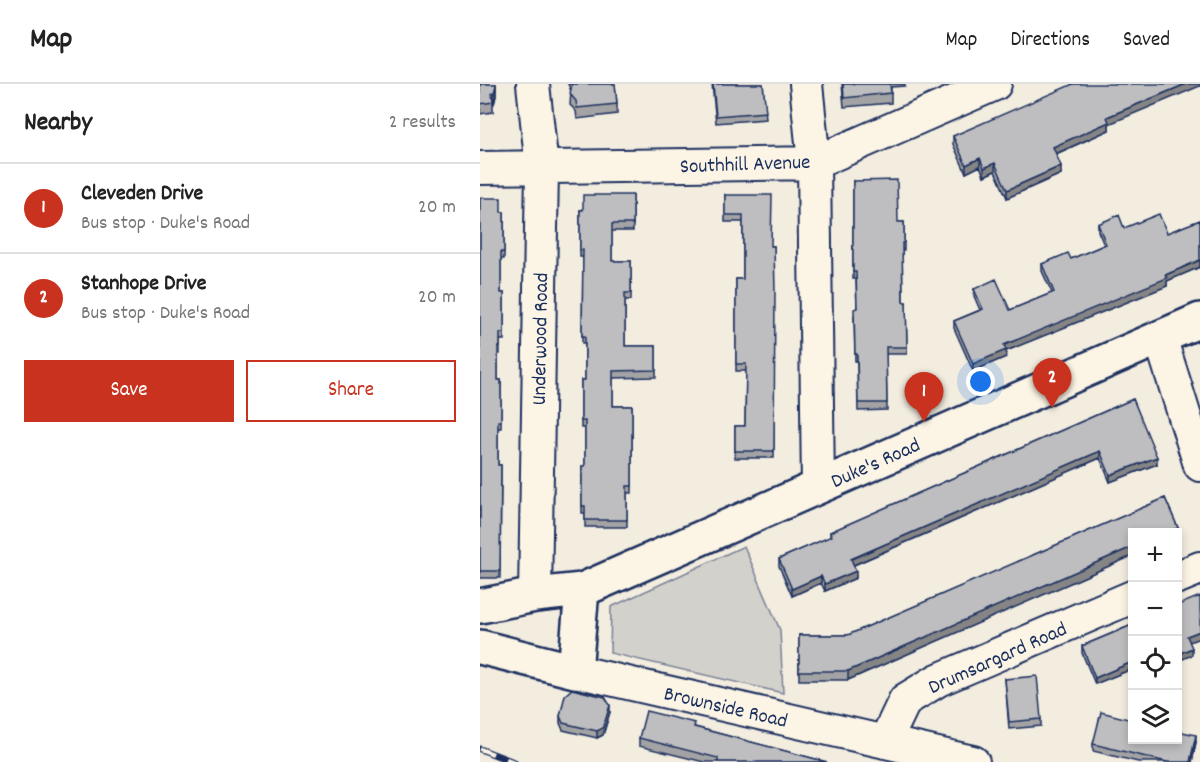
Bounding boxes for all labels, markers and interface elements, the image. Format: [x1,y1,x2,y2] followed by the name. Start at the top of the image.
[30,21,72,61] text: Map
[946,26,977,56] text: Map
[1010,26,1090,56] text: Directions
[1123,26,1170,56] text: Saved
[24,105,92,142] text: Nearby
[389,109,456,137] text: 2 results
[679,149,811,183] street label: Southhill Avenue
[81,179,203,210] text: Cleveden Drive
[41,194,46,222] text: 1
[418,194,456,222] text: 20 m
[81,210,250,238] text: Bus stop · Duke's Road
[81,269,206,300] text: Stanhope Drive
[526,272,558,406] street label: Underwood Road
[39,284,48,312] text: 2
[418,284,456,312] text: 20 m
[81,300,250,328] text: Bus stop · Duke's Road
[1032,358,1072,408] pin: 2
[24,360,234,422] button: Save
[246,360,456,422] button: Share
[966,367,995,396] your location
[904,372,944,422] pin: 1
[827,432,926,498] street label: Duke's Road
[1128,528,1182,744] map controls
[1128,528,1182,582] button: +
[1128,582,1182,636] button: −
[924,616,1073,704] street label: Drumsargard Road
[1128,636,1182,690] button: locate
[660,680,790,738] street label: Brownside Road
[1128,690,1182,744] button: layers

